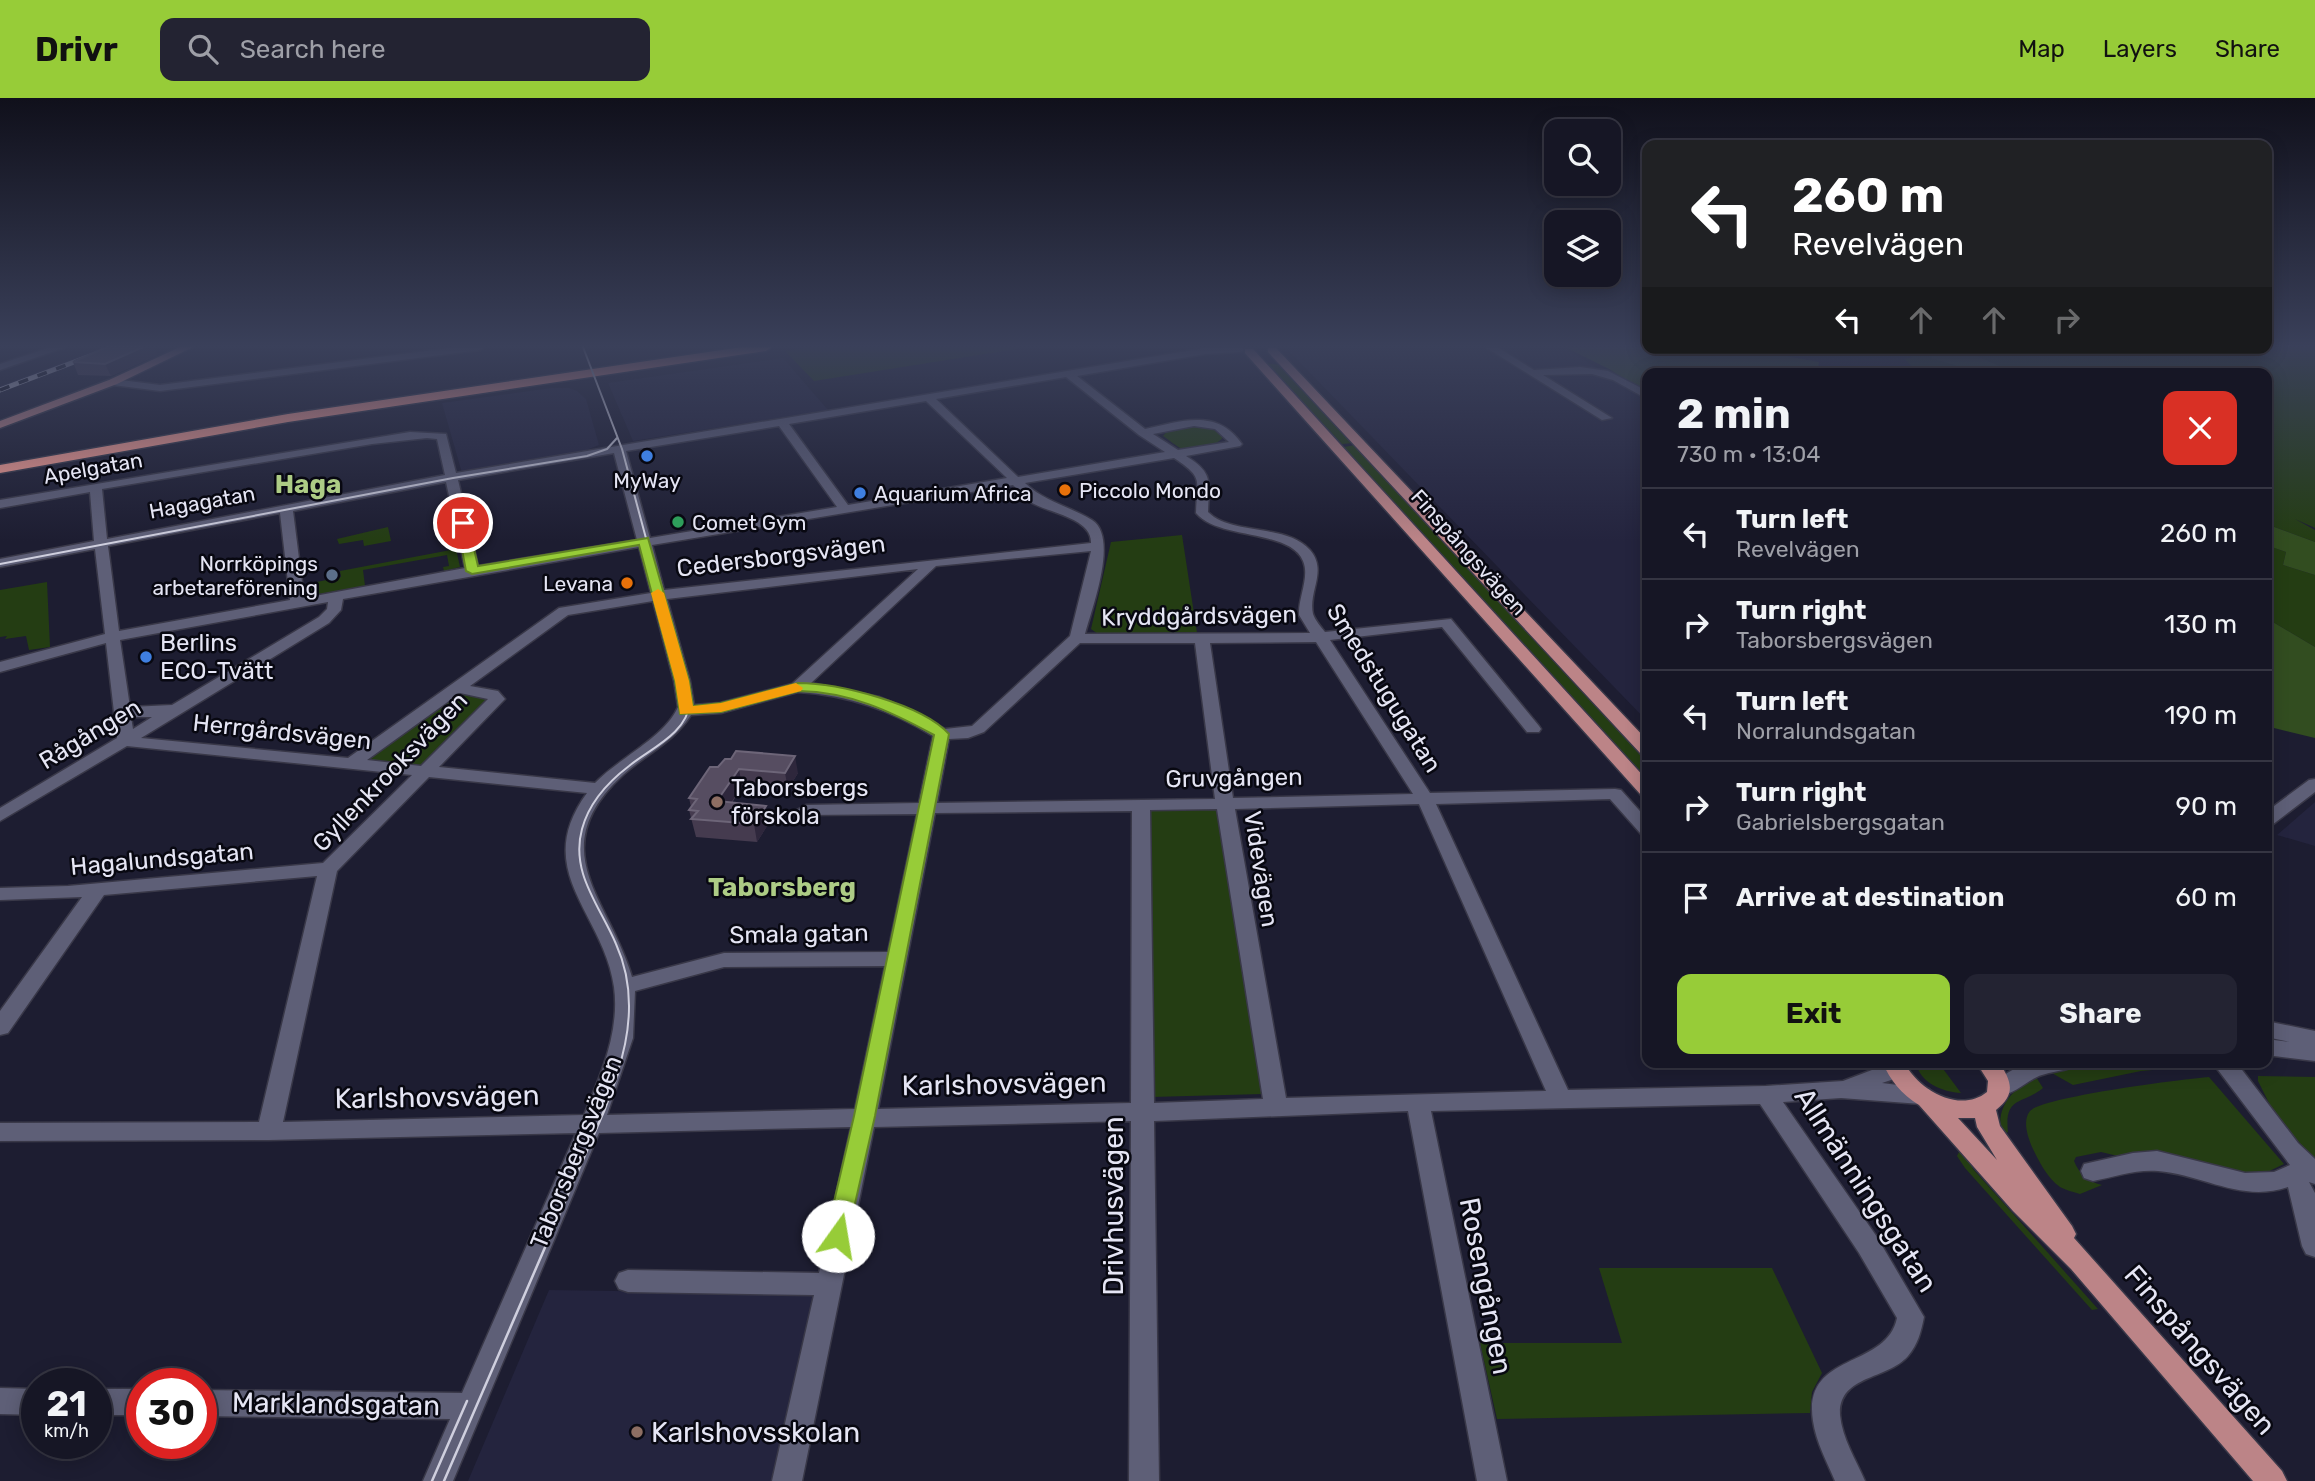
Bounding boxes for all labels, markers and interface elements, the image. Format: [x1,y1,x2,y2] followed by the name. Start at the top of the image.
[160,18,650,81] search box
[35,30,118,69] text: Drivr
[184,30,222,68] icon: search
[240,34,386,65] text: Search here
[2018,35,2065,63] text: Map
[2103,35,2177,63] text: Layers
[2215,35,2280,63] text: Share
[1544,119,1621,287] map controls
[1544,119,1621,196] button: search
[1792,166,1944,224] text: 260 m
[1677,168,1768,259] icon: left
[1544,210,1621,287] button: layers
[1792,225,1964,263] text: Revelvägen
[1829,301,1867,339] icon: left
[1902,301,1940,339] icon: ahead
[1975,301,2013,339] icon: ahead
[2048,301,2086,339] icon: right
[1677,389,1791,439] text: 2 min
[2163,391,2237,465] button: close
[1677,440,1821,468] text: 730 m · 13:04
[42,447,144,489] street label: Apelgatan
[639,448,655,464] marker: MyWay
[613,468,681,493] place label: MyWay
[275,469,341,500] district label: Haga
[1079,478,1221,503] place label: Piccolo Mondo
[147,480,257,524] street label: Hagagatan
[874,481,1032,506] place label: Aquarium Africa
[1057,482,1073,498] marker: Piccolo Mondo
[1406,484,1532,620] street label: Finspångsvägen
[852,485,868,501] marker: Aquarium Africa
[433,493,493,553] pin
[444,504,482,542] icon: arrive
[1736,504,1848,535] text: Turn left
[692,510,806,535] place label: Comet Gym
[670,514,686,530] marker: Comet Gym
[1677,515,1715,553] icon: left
[2160,518,2237,549] text: 260 m
[675,529,887,583] street label: Cedersborgsvägen
[1736,535,1860,563] text: Revelvägen
[152,551,318,600] place label: Norrköpings arbetareförening
[324,567,340,583] marker: Norrköpings arbetareförening
[543,571,613,596] place label: Levana
[619,575,635,591] marker: Levana
[1736,595,1866,626] text: Turn right
[1321,599,1447,777] street label: Smedstugugatan
[1101,600,1297,632] street label: Kryddgårdsvägen
[1677,606,1715,644] icon: right
[2164,609,2237,640] text: 130 m
[1736,626,1933,654] text: Taborsbergsvägen
[160,629,273,685] place label: Berlins ECO-Tvätt
[138,649,154,665] marker: Berlins ECO-Tvätt
[1736,686,1848,717] text: Turn left
[307,687,473,857] street label: Gyllenkrooksvägen
[34,693,146,775] street label: Rågången
[1677,697,1715,735] icon: left
[2164,700,2237,731] text: 190 m
[191,709,373,755] street label: Herrgårdsvägen
[1736,717,1916,745] text: Norralundsgatan
[1165,763,1303,793] street label: Gruvgången
[731,774,869,830] place label: Taborsbergs förskola
[1736,777,1866,808] text: Turn right
[1677,788,1715,826] icon: right
[2176,791,2237,822] text: 90 m
[709,794,725,810] marker: Taborsbergs förskola
[1736,808,1945,836] text: Gabrielsbergsgatan
[1238,809,1284,929] street label: Videvägen
[69,837,255,881] street label: Hagalundsgatan
[708,872,856,903] district label: Taborsberg
[1677,879,1715,917] icon: arrive
[1736,882,2004,913] text: Arrive at destination
[2175,882,2237,913] text: 60 m
[729,919,869,949] street label: Smala gatan
[1677,974,1950,1054] button: Exit
[1964,974,2237,1054] button: Share
[525,1052,627,1252] street label: Taborsbergsvägen
[901,1066,1107,1102] street label: Karlshovsvägen
[334,1079,540,1115] street label: Karlshovsvägen
[1788,1082,1944,1298] street label: Allmänningsgatan
[1097,1116,1130,1296] street label: Drivhusvägen
[1453,1195,1519,1377] street label: Rosengången
[801,1199,875,1273] position arrow
[2117,1259,2283,1441] street label: Finspångsvägen
[126,1368,217,1459] speed limit sign: 30
[46,1383,87,1425] text: 21
[232,1386,440,1422] street label: Marklandsgatan
[651,1416,860,1449] place label: Karlshovsskolan
[44,1420,89,1442] text: km/h
[629,1424,645,1440] marker: Karlshovsskolan

